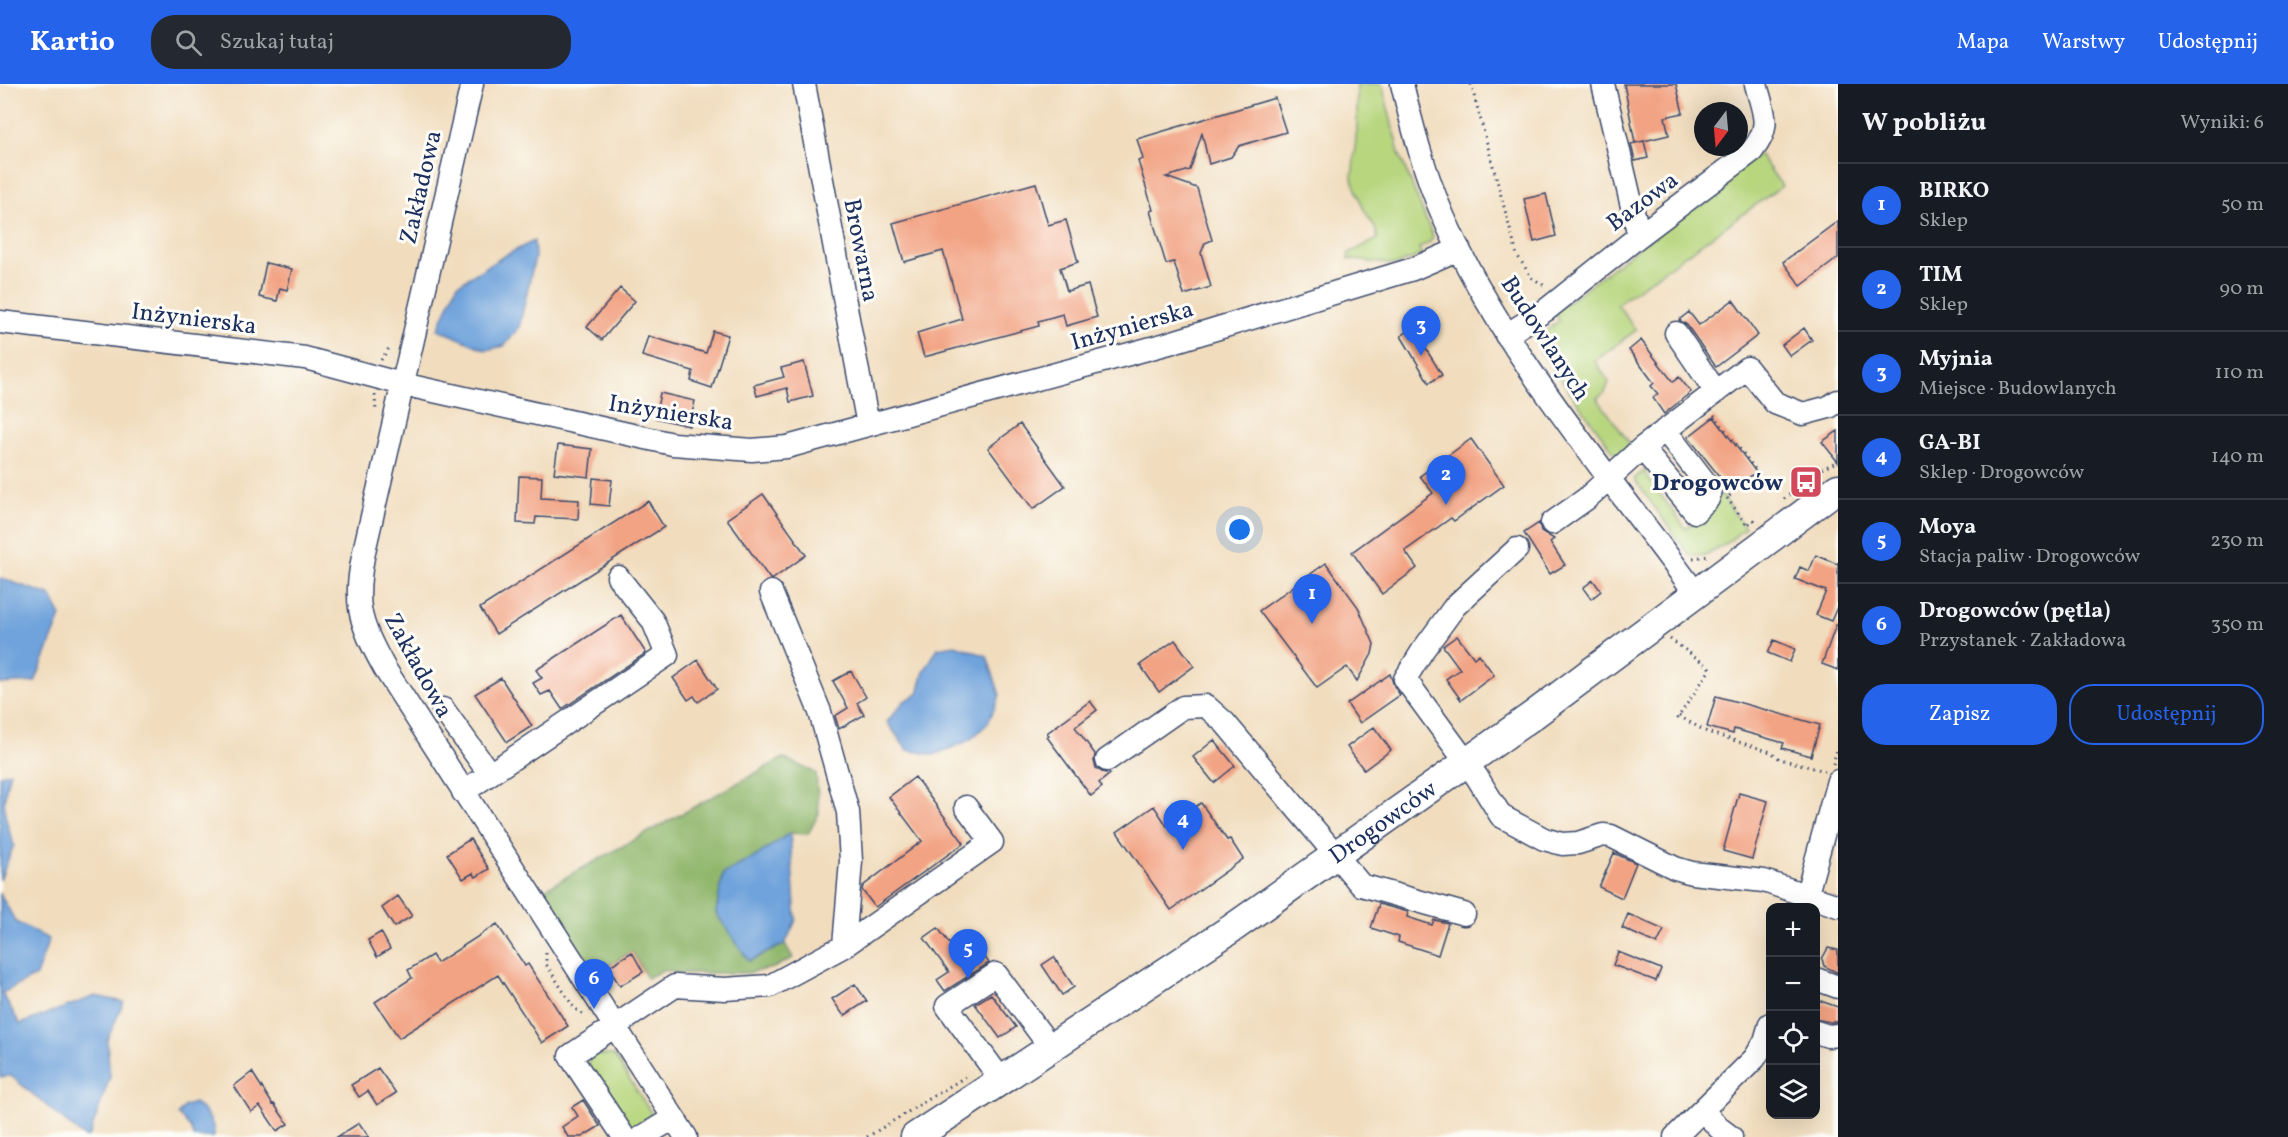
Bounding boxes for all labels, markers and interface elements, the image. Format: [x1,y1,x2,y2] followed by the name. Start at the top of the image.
[151,15,571,69] search box
[30,23,115,62] text: Kartio
[172,26,205,59] icon: search
[220,27,334,58] text: Szukaj tutaj
[1957,28,2009,57] text: Mapa
[2042,28,2125,57] text: Warstwy
[2158,28,2258,57] text: Udostępnij
[1694,102,1748,156] north arrow
[1862,105,1986,141] text: W pobliżu
[2180,109,2264,137] text: Wyniki: 6
[392,127,452,248] street label: Zakładowa
[1600,164,1686,241] street label: Bazowa
[1919,176,1989,207] text: BIRKO
[1877,191,1886,219] text: 1
[2221,191,2264,219] text: 50 m
[833,196,887,305] street label: Browarna
[1919,207,1968,235] text: Sklep
[1919,260,1963,291] text: TIM
[1491,270,1597,408] street label: Budowlanych
[1876,275,1887,303] text: 2
[2220,275,2264,303] text: 90 m
[1919,291,1968,319] text: Sklep
[1067,293,1198,361] street label: Inżynierska
[129,295,258,345] street label: Inżynierska
[1402,306,1440,356] pin: 3
[1919,344,1993,375] text: Myjnia
[1876,359,1887,387] text: 3
[2215,359,2264,387] text: 110 m
[1919,375,2117,403] text: Miejsce · Budowlanych
[606,387,736,441] street label: Inżynierska
[1919,428,1981,459] text: GA-BI
[1875,443,1888,471] text: 4
[2211,443,2264,471] text: 140 m
[1426,456,1466,505] pin: 2
[1919,459,2084,487] text: Sklep · Drogowców
[1788,464,1824,500] bus stop icon: Drogowców
[1652,467,1783,501] place label: Drogowców
[1919,512,1976,543] text: Moya
[1225,515,1254,544] your location
[1877,527,1886,555] text: 5
[2210,527,2264,555] text: 230 m
[1919,543,2140,571] text: Stacja paliw · Drogowców
[1292,574,1332,624] pin: 1
[1919,596,2110,627] text: Drogowców (pętla)
[374,607,460,725] street label: Zakładowa
[1876,611,1887,639] text: 6
[2211,611,2264,639] text: 350 m
[1919,627,2126,655] text: Przystanek · Zakładowa
[1862,684,2057,745] button: Zapisz
[2069,684,2264,745] button: Udostępnij
[1323,773,1445,874] street label: Drogowców
[1164,800,1202,850] pin: 4
[1766,903,1820,1119] map controls
[1766,903,1820,957] button: +
[948,930,988,979] pin: 5
[1766,957,1820,1011] button: −
[574,960,614,1009] pin: 6
[1766,1011,1820,1065] button: locate
[1766,1065,1820,1119] button: layers

